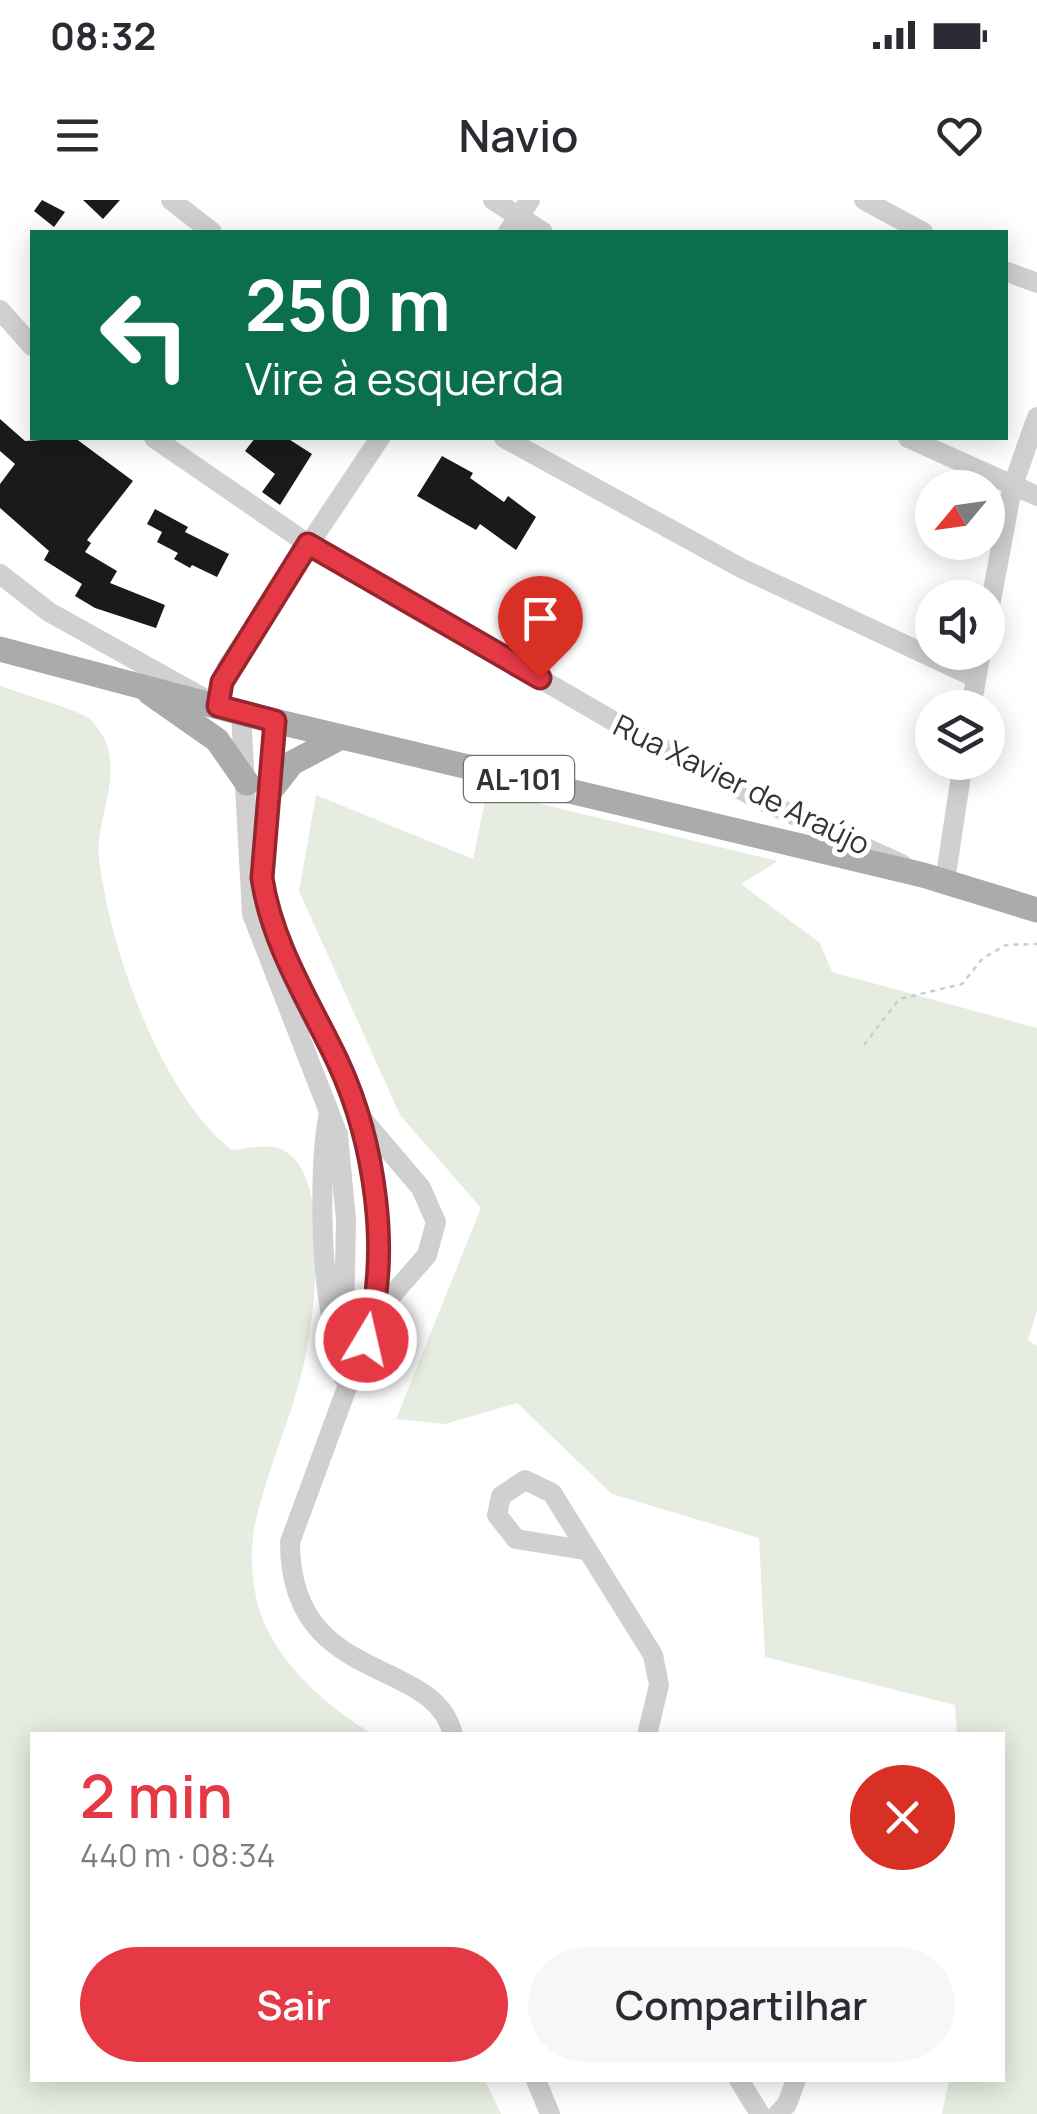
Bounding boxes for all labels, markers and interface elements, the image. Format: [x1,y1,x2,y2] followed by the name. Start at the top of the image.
[50,9,156,61] text: 08:32
[458,104,579,166] text: Navio
[50,108,105,163] icon: menu
[932,108,987,163] icon: heart
[245,256,451,352] text: 250 m
[80,270,210,400] icon: left
[245,347,564,409] text: Vire à esquerda
[915,470,1005,560] north arrow
[915,470,1005,780] map controls
[498,576,583,679] pin
[915,580,1005,670] button: sound
[513,591,568,646] icon: arrive
[915,690,1005,780] button: layers
[607,704,877,864] street label: Rua Xavier de Araújo
[464,756,574,802] road number: AL-101
[314,1288,418,1392] position arrow
[80,1754,233,1836] text: 2 min
[850,1765,955,1870] button: close
[80,1833,275,1877] text: 440 m · 08:34
[80,1947,508,2062] button: Sair
[528,1947,955,2062] button: Compartilhar

